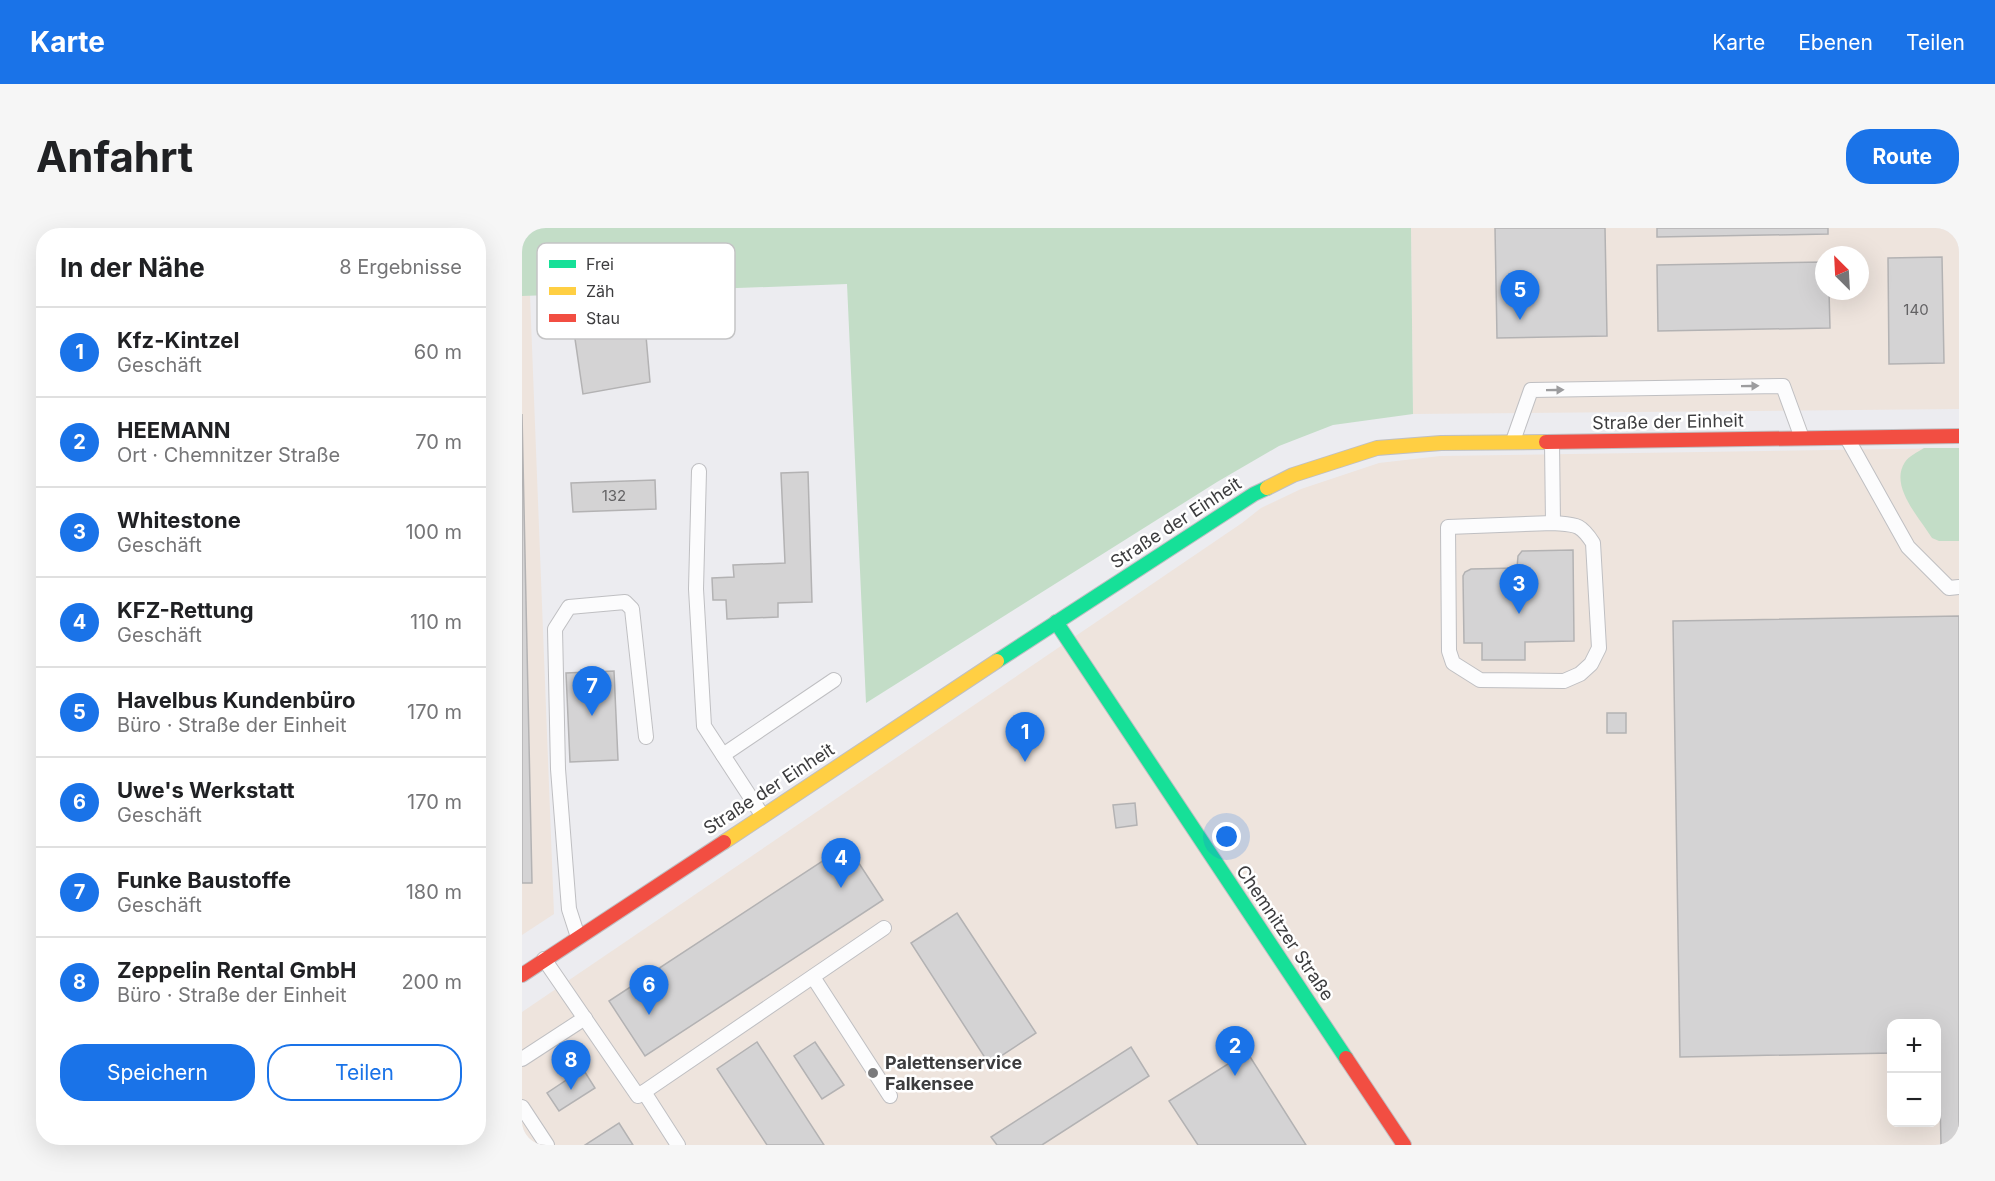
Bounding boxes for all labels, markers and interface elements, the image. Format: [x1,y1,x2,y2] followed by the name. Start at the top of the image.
[30,25,105,59] text: Karte
[1712,30,1765,55] text: Karte
[1798,30,1873,55] text: Ebenen
[1906,30,1965,55] text: Teilen
[1846,129,1959,184] button: Route
[36,131,193,182] text: Anfahrt
[537,243,735,339] legend
[1815,246,1869,300] north arrow
[60,252,205,283] text: In der Nähe
[586,254,614,274] text: Frei
[339,255,462,279] text: 8 Ergebnisse
[1500,270,1540,320] pin: 5
[586,281,615,301] text: Zäh
[1903,300,1929,319] house number: 140
[586,308,620,328] text: Stau
[117,327,239,353] text: Kfz-Kintzel
[75,340,84,364] text: 1
[414,340,462,364] text: 60 m
[117,353,202,377] text: Geschäft
[1740,381,1759,391] one-way arrow
[1545,385,1564,395] one-way arrow
[1592,410,1744,433] street label: Straße der Einheit
[117,417,231,443] text: HEEMANN
[73,430,86,454] text: 2
[415,430,462,454] text: 70 m
[117,443,340,467] text: Ort · Chemnitzer Straße
[1106,472,1245,573] street label: Straße der Einheit
[602,486,626,505] house number: 132
[117,507,241,533] text: Whitestone
[73,520,86,544] text: 3
[405,520,462,544] text: 100 m
[117,533,202,557] text: Geschäft
[1500,564,1538,614] pin: 3
[117,597,254,623] text: KFZ-Rettung
[73,610,86,634] text: 4
[410,610,462,634] text: 110 m
[117,623,202,647] text: Geschäft
[572,666,612,716] pin: 7
[117,687,355,713] text: Havelbus Kundenbüro
[73,700,86,724] text: 5
[407,700,462,724] text: 170 m
[1006,712,1044,762] pin: 1
[117,713,346,737] text: Büro · Straße der Einheit
[699,738,838,839] street label: Straße der Einheit
[117,777,294,803] text: Uwe's Werkstatt
[73,790,86,814] text: 6
[407,790,462,814] text: 170 m
[117,803,202,827] text: Geschäft
[1212,822,1241,851] your location
[822,838,860,888] pin: 4
[1232,861,1339,1004] street label: Chemnitzer Straße
[117,867,291,893] text: Funke Baustoffe
[74,880,85,904] text: 7
[406,880,462,904] text: 180 m
[117,893,202,917] text: Geschäft
[117,957,356,983] text: Zeppelin Rental GmbH
[630,966,668,1015] pin: 6
[73,970,86,994] text: 8
[401,970,462,994] text: 200 m
[117,983,346,1007] text: Büro · Straße der Einheit
[1887,1019,1941,1127] map controls
[1887,1019,1941,1073] button: +
[1216,1026,1254,1076] pin: 2
[551,1040,590,1090] pin: 8
[60,1044,255,1101] button: Speichern
[267,1044,462,1101] button: Teilen
[885,1052,1022,1094] place label: Palettenservice Falkensee
[866,1066,880,1080] marker: Palettenservice Falkensee
[1887,1073,1941,1127] button: −

